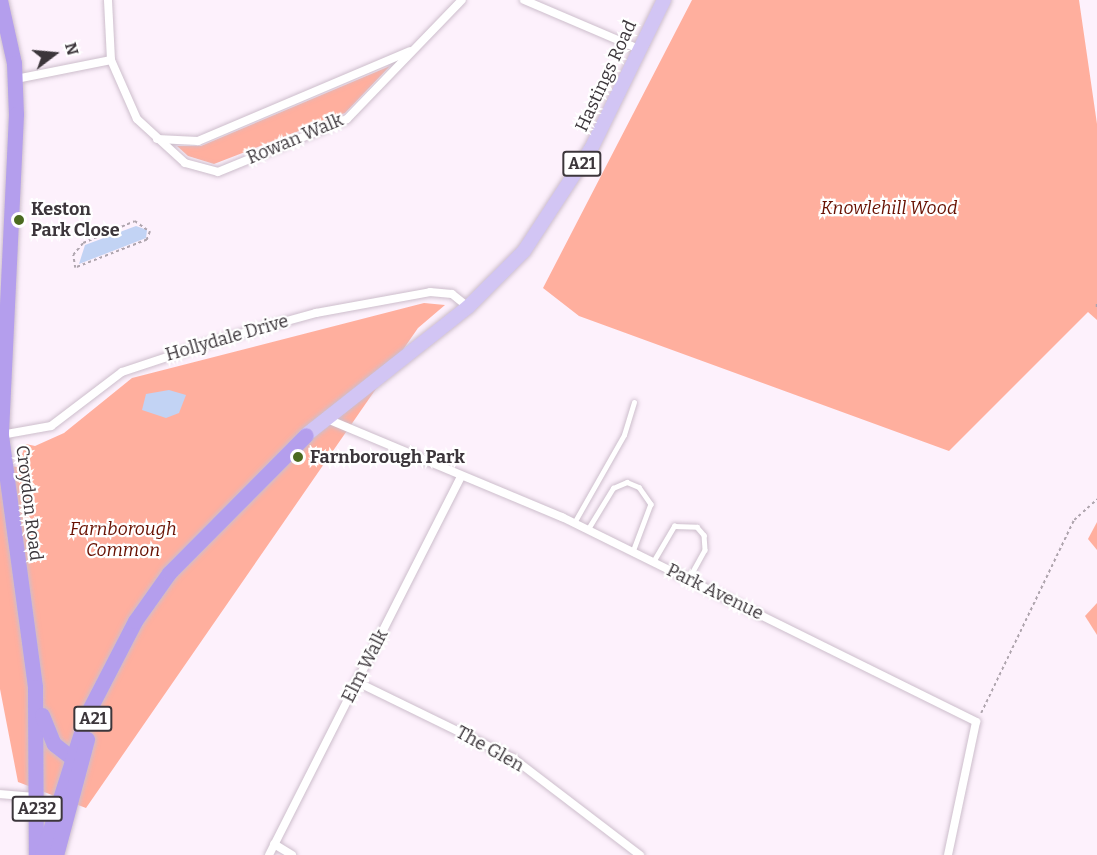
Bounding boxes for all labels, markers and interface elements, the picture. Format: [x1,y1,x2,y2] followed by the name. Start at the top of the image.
[571,17,641,135] street label: Hastings Road
[24,24,84,84] north arrow
[61,40,83,57] text: N
[244,109,346,169] street label: Rowan Walk
[561,151,603,177] road number: A21
[821,197,957,219] park label: Knowlehill Wood
[31,199,120,242] place label: Keston Park Close
[12,213,26,227] marker: Keston Park Close
[163,310,291,366] street label: Hollydale Drive
[11,444,47,562] street label: Croydon Road
[310,446,465,468] place label: Farnborough Park
[291,450,305,464] marker: Farnborough Park
[69,519,177,562] park label: Farnborough Common
[663,559,767,625] street label: Park Avenue
[337,626,393,706] street label: Elm Walk
[72,706,114,732] road number: A21
[452,722,528,776] street label: The Glen
[12,796,63,822] road number: A232

